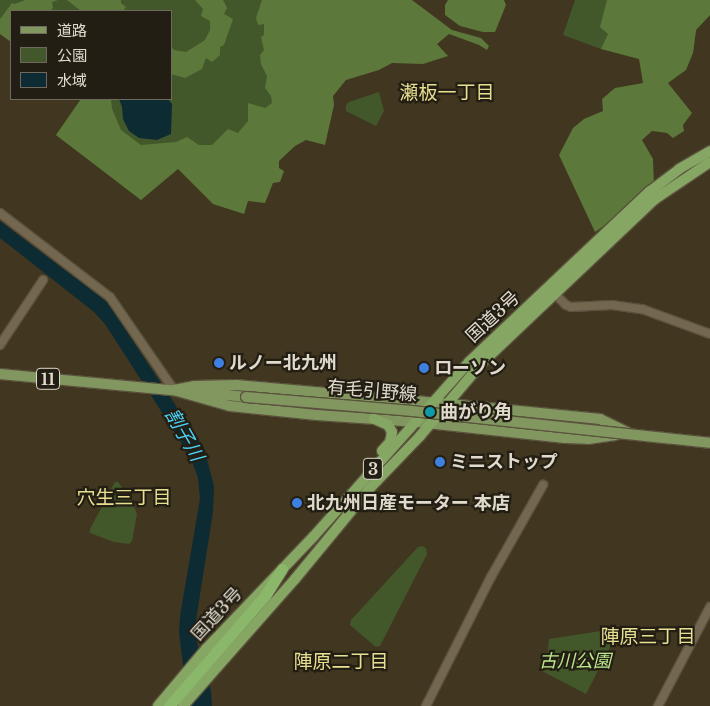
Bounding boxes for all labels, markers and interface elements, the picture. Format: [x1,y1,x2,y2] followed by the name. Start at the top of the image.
[10,10,172,100] legend
[57,21,87,40] text: 道路
[57,46,87,65] text: 公園
[57,71,87,90] text: 水域
[400,82,494,104] district label: 瀬板一丁目
[462,287,524,347] street label: 国道3号
[229,352,337,374] place label: ルノー北九州
[213,357,225,369] marker: ルノー北九州
[434,357,506,379] place label: ローソン
[418,362,430,374] marker: ローソン
[36,366,60,392] road number: 11
[326,376,418,406] street label: 有毛引野線
[440,401,512,423] place label: 曲がり角
[160,405,208,465] water label: 割子川
[424,406,436,418] marker: 曲がり角
[450,451,558,473] place label: ミニストップ
[362,456,384,482] road number: 3
[434,456,446,468] marker: ミニストップ
[77,487,171,509] district label: 穴生三丁目
[307,492,510,514] place label: 北九州日産モーター 本店
[291,497,303,509] marker: 北九州日産モーター 本店
[187,583,247,645] street label: 国道3号
[601,626,695,648] district label: 陣原三丁目
[539,650,611,672] park label: 古川公園
[294,651,388,673] district label: 陣原二丁目

